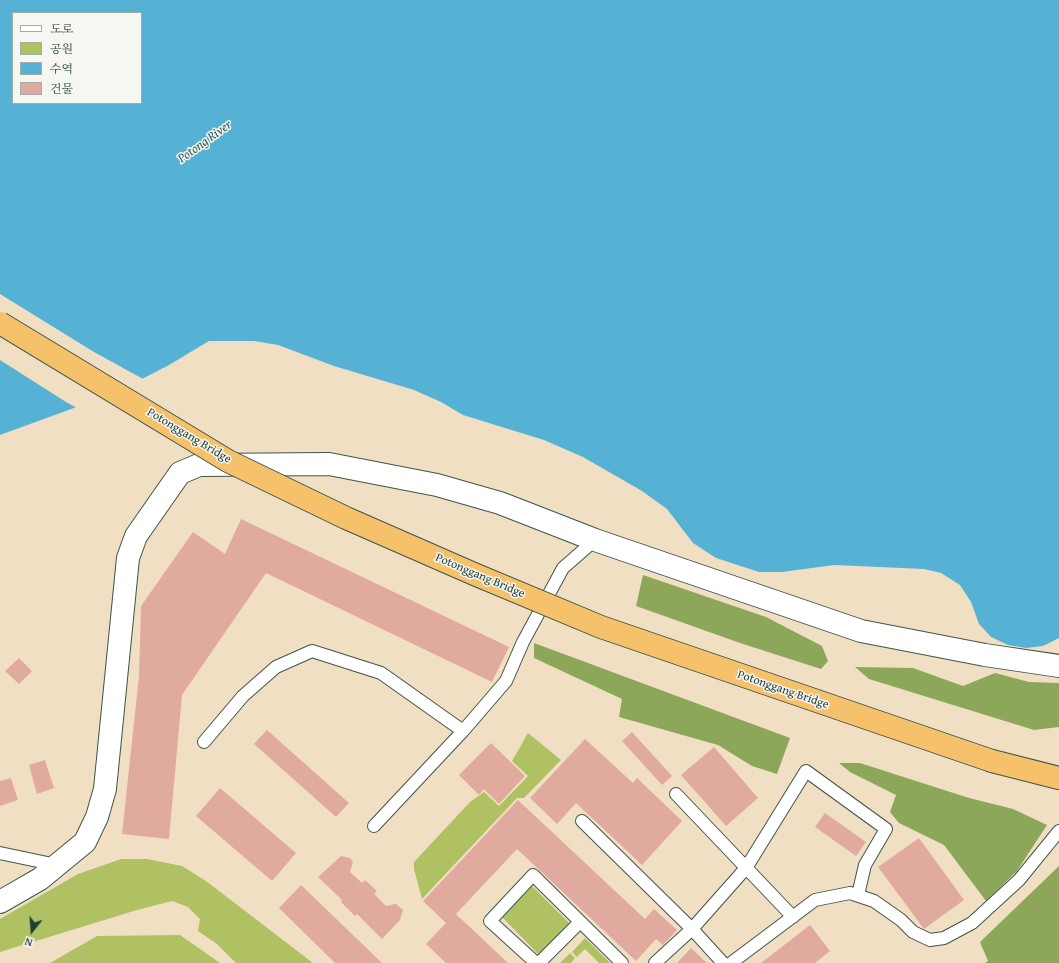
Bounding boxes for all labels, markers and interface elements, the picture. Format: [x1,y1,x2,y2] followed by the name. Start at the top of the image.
[12,12,142,104] legend
[50,20,73,37] text: 도로
[50,40,73,57] text: 공원
[50,60,73,77] text: 수역
[50,80,73,97] text: 건물
[175,117,235,167] water label: Potong River
[144,405,234,467] street label: Potonggang Bridge
[433,551,527,601] street label: Potonggang Bridge
[735,668,831,712] street label: Potonggang Bridge
[12,911,52,951] north arrow
[23,934,34,951] text: N

